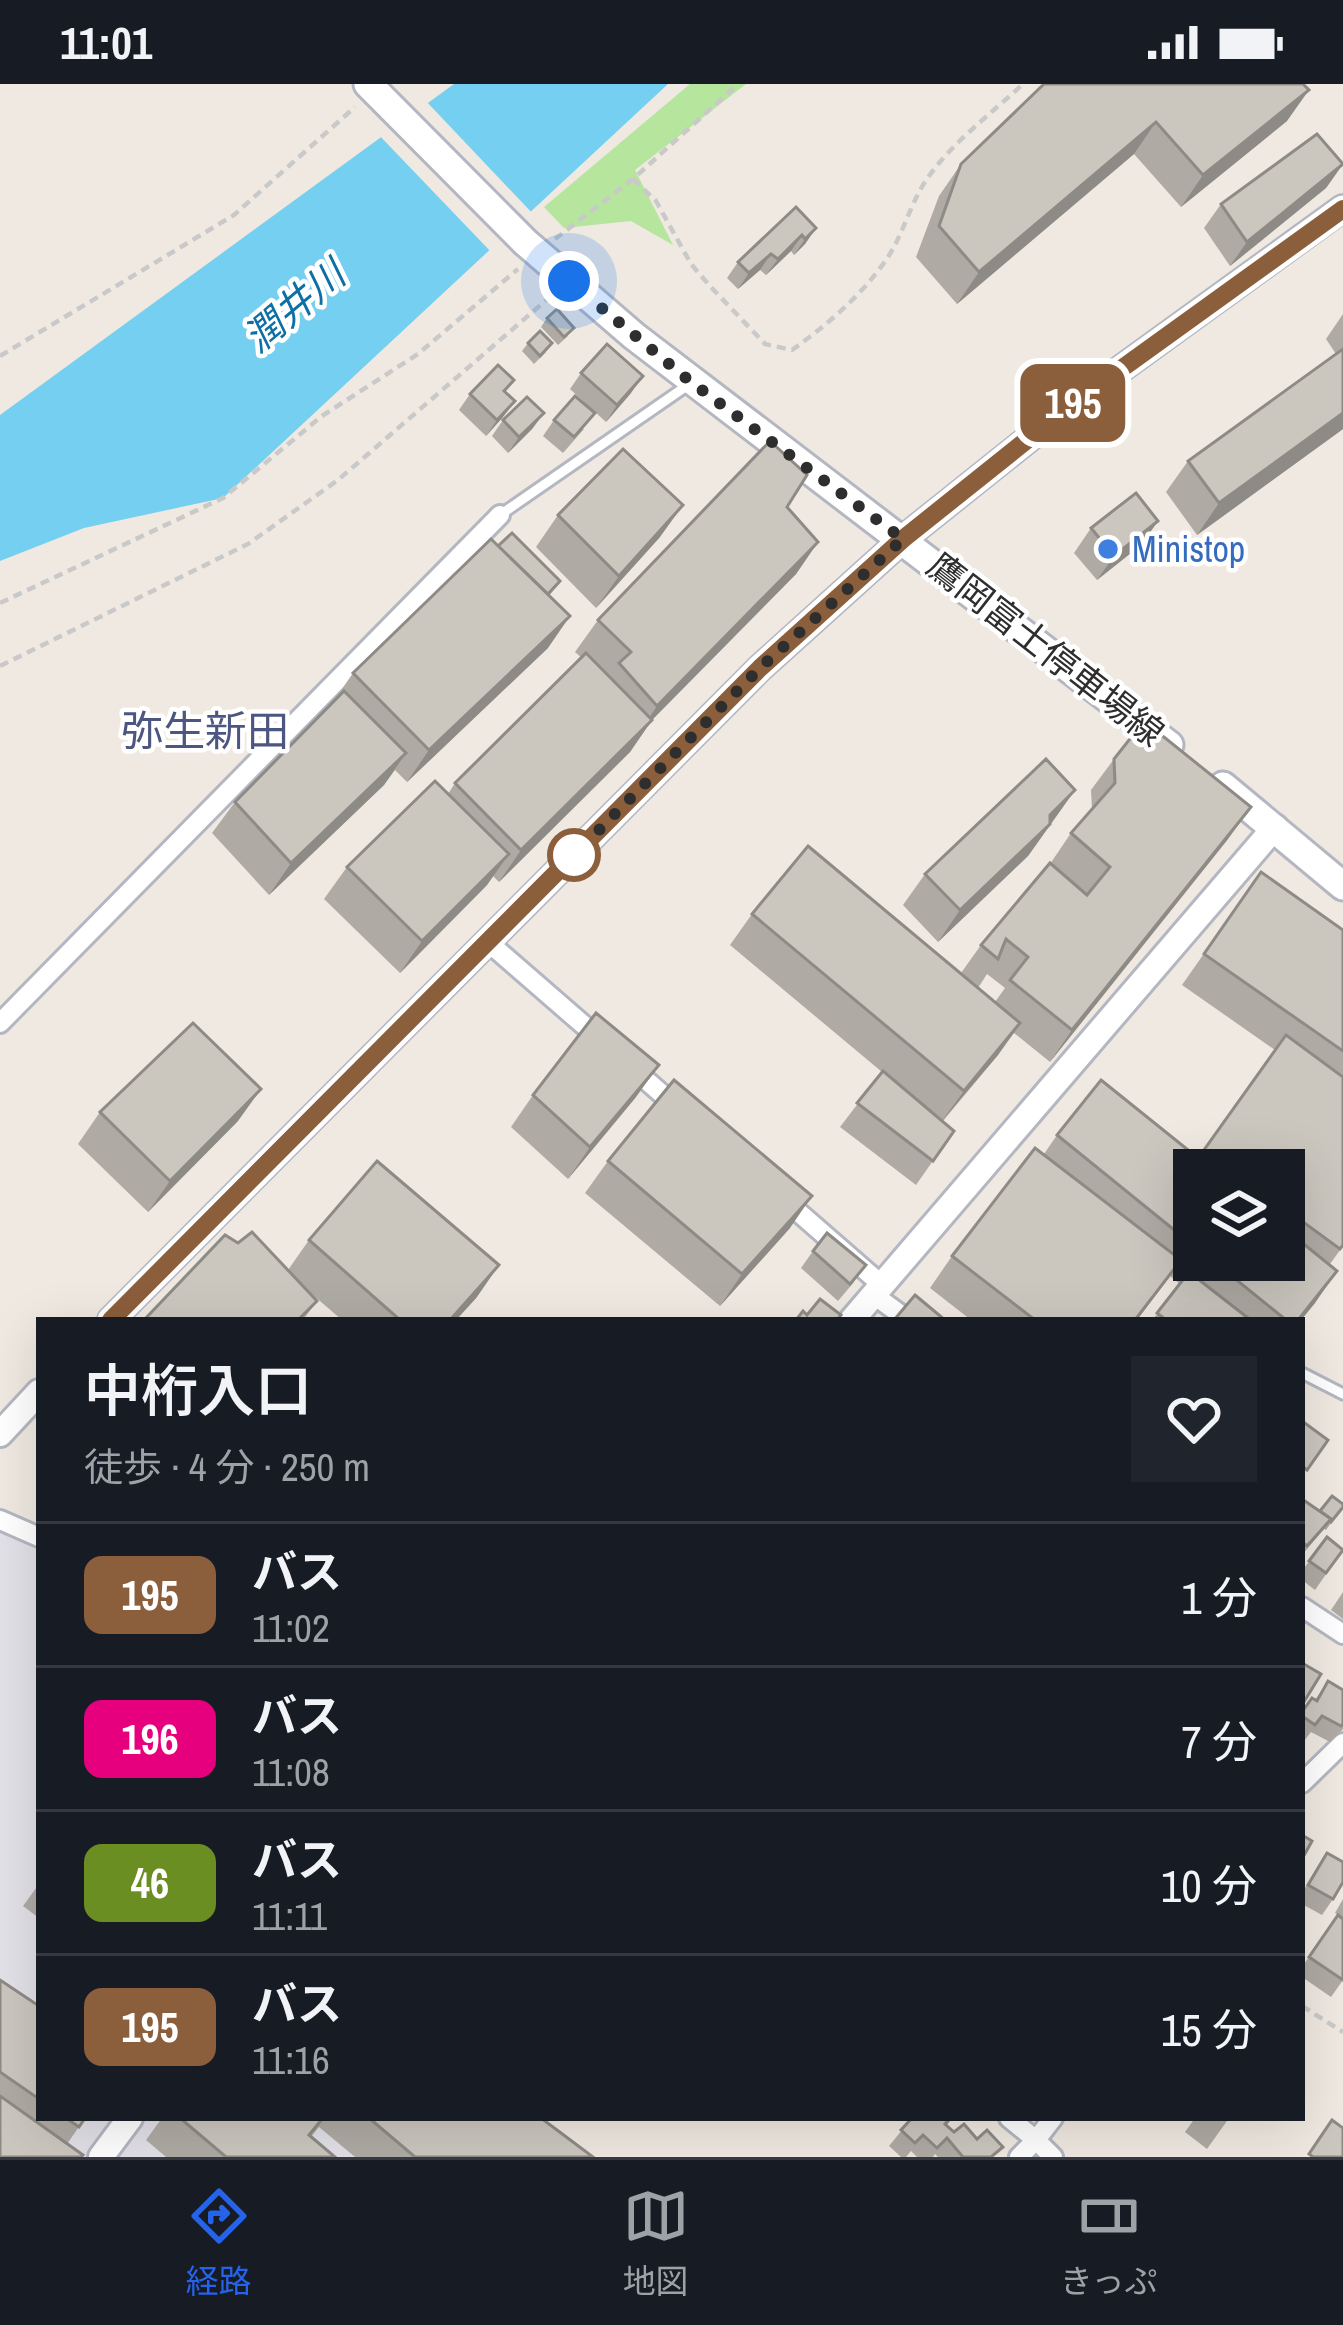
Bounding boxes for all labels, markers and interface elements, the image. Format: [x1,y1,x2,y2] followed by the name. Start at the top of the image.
[60,12,152,73] text: 11:01
[232,246,359,364] water label: 潤井川
[539,251,599,311] your location
[1004,364,1142,442] line badge: 195
[1044,375,1102,431] text: 195
[1132,525,1245,573] place label: Ministop
[1095,536,1121,562] marker: Ministop
[918,541,1174,757] street label: 鷹岡富士停車場線
[121,703,289,759] district label: 弥生新田
[549,830,599,880] unlabelled marker
[1173,1149,1305,1281] map controls
[1173,1149,1305,1281] button: layers
[84,1352,312,1429] text: 中桁入口
[1131,1356,1257,1482] button: heart
[84,1441,370,1493] text: 徒歩 · 4 分 · 250 m
[252,1541,342,1602] text: バス
[121,1567,179,1623] text: 195
[1181,1567,1257,1628] text: 1 分
[252,1602,330,1654] text: 11:02
[252,1685,342,1746] text: バス
[121,1711,179,1767] text: 196
[1181,1711,1257,1772] text: 7 分
[252,1746,330,1798] text: 11:08
[252,1829,342,1890] text: バス
[131,1855,169,1911] text: 46
[1161,1855,1257,1916] text: 10 分
[252,1890,327,1942] text: 11:11
[252,1973,342,2034] text: バス
[121,1999,179,2055] text: 195
[1161,1999,1257,2060] text: 15 分
[252,2034,330,2086] text: 11:16
[186,2183,252,2303] tab: 経路
[623,2183,689,2303] tab: 地図
[1060,2183,1157,2303] tab: きっぷ

